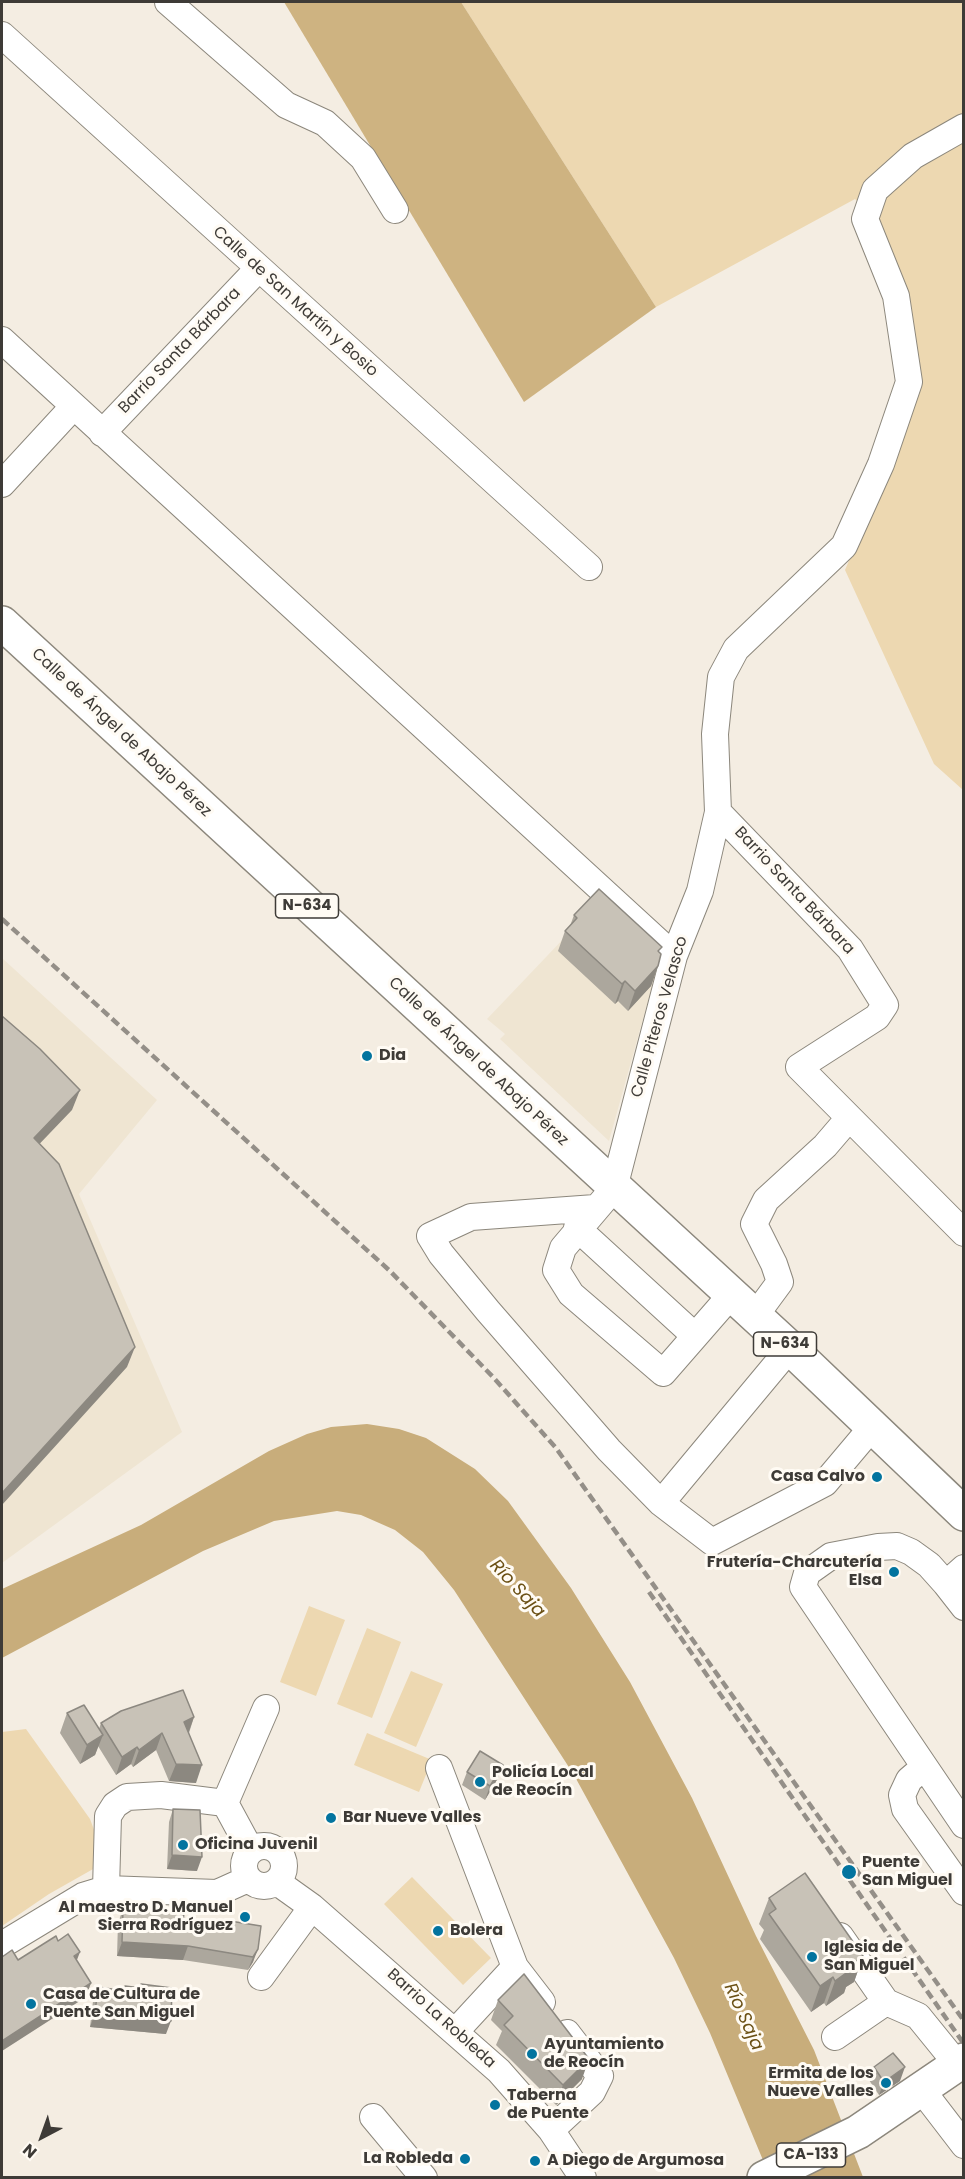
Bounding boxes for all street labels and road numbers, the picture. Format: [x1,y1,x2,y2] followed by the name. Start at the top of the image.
[208,223,382,381] street label: Calle de San Martín y Bosio
[115,284,245,418] street label: Barrio Santa Bárbara
[27,645,215,821] street label: Calle de Ángel de Abajo Pérez
[730,823,858,959] street label: Barrio Santa Bárbara
[276,894,338,918] road number: N-634
[628,934,692,1100] street label: Calle Piteros Velasco
[384,974,572,1150] street label: Calle de Ángel de Abajo Pérez
[754,1332,816,1356] road number: N-634
[383,1965,499,2073] street label: Barrio La Robleda
[776,2143,846,2167] road number: CA-133

